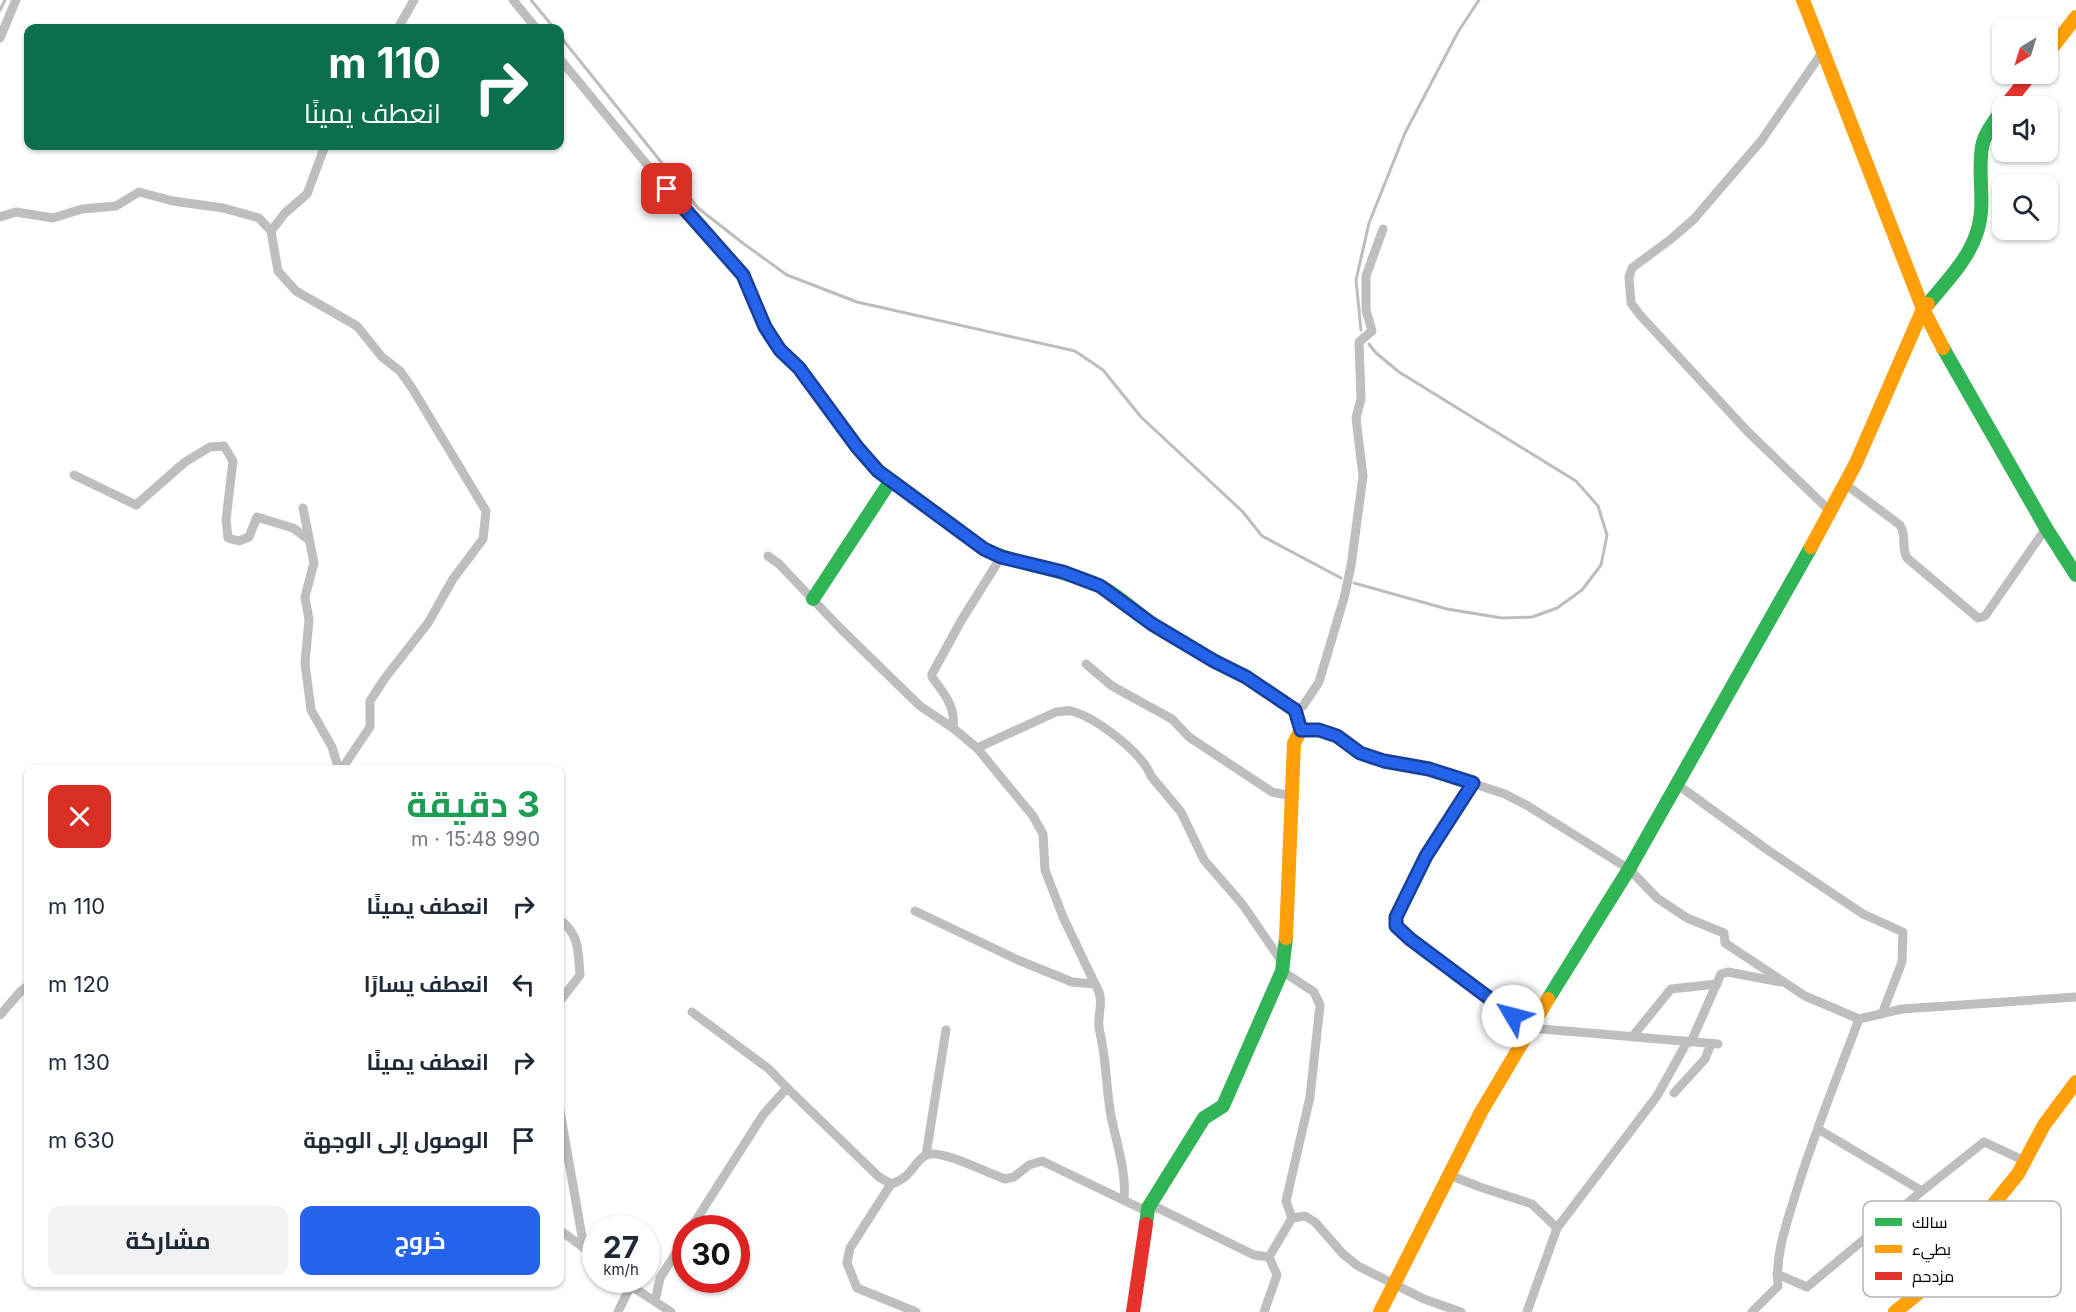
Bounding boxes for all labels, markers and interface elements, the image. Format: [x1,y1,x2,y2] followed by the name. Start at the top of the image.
[1992,18,2058,84] north arrow
[1992,18,2058,240] map controls
[328,37,441,88] text: 110 m
[462,48,540,126] icon: right
[1992,96,2058,162] button: sound
[304,97,441,130] text: انعطف يمينًا
[641,163,692,214] pin
[650,172,683,205] icon: arrive
[1992,174,2058,240] button: search
[406,782,540,826] text: 3 دقيقة
[48,785,111,848] button: close
[411,827,540,851] text: 990 m · 15:48
[507,890,540,923] icon: right
[48,893,105,919] text: 110 m
[367,893,489,919] text: انعطف يمينًا
[507,968,540,1001] icon: left
[48,971,110,997] text: 120 m
[364,971,489,997] text: انعطف يسارًا
[1481,984,1545,1048] position arrow
[507,1046,540,1079] icon: right
[48,1049,110,1075] text: 130 m
[367,1049,489,1075] text: انعطف يمينًا
[507,1124,540,1157] icon: arrive
[48,1127,115,1153] text: 630 m
[303,1127,489,1153] text: الوصول إلى الوجهة
[1863,1201,2061,1297] legend
[48,1206,288,1275] button: مشاركة
[300,1206,540,1275] button: خروج
[1912,1212,1947,1232] text: سالك
[672,1215,750,1293] speed limit sign: 30
[603,1229,639,1265] text: 27
[1912,1239,1951,1263] text: بطيء
[603,1260,639,1279] text: km/h
[1912,1266,1954,1288] text: مزدحم

